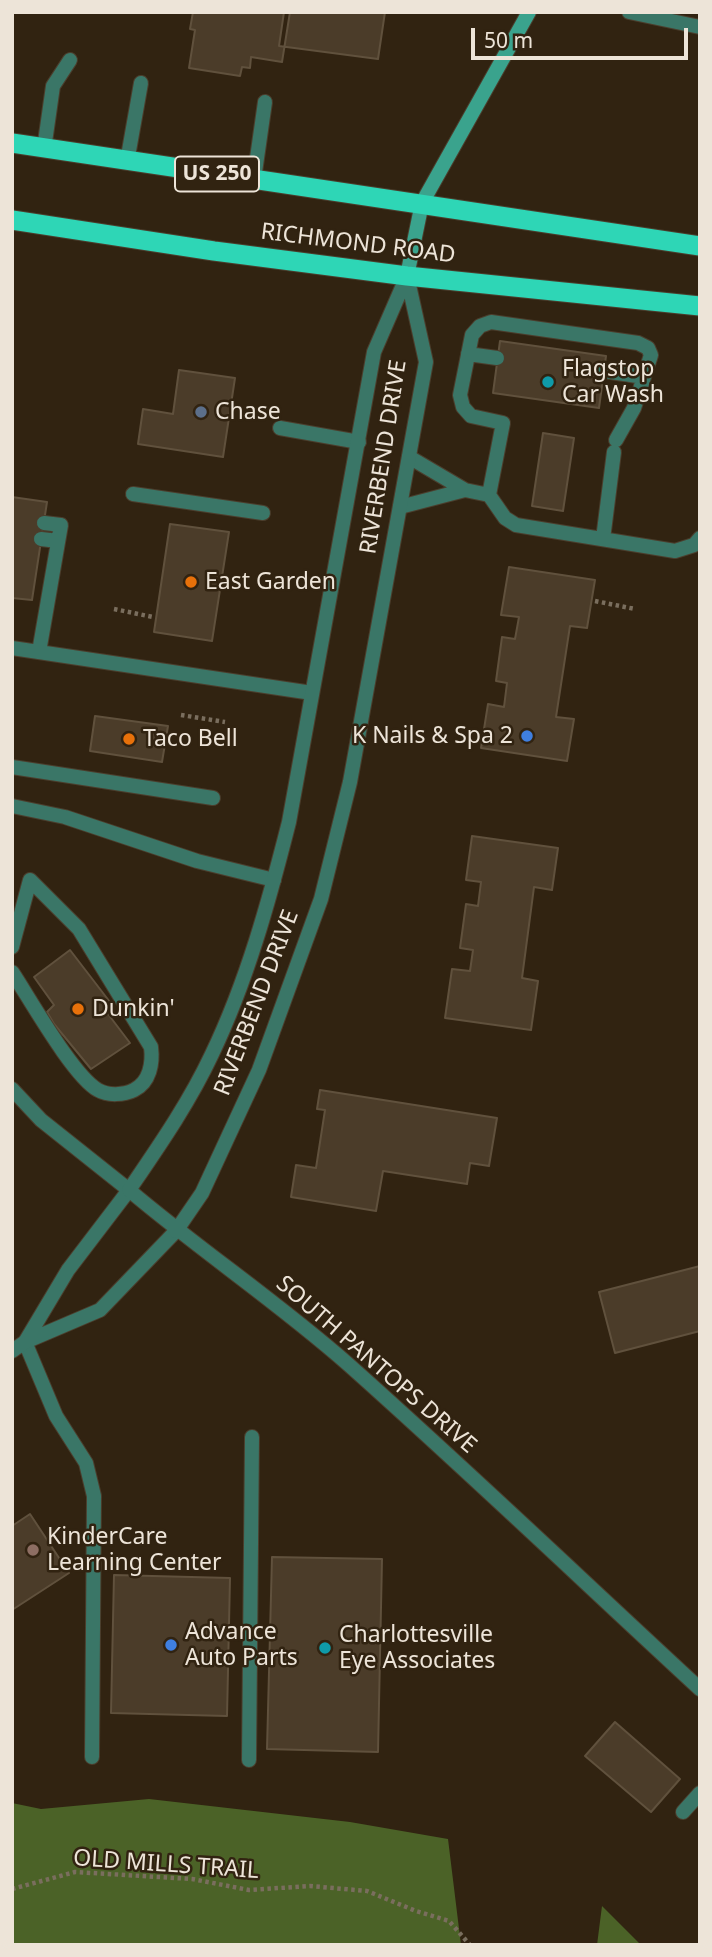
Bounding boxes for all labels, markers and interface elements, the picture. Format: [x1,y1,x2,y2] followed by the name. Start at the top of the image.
[474,14,691,58] scale bar
[484,26,533,54] text: 50 m
[175,156,259,192] road number: US 250
[259,218,457,270] street label: RICHMOND ROAD
[562,355,664,409] place label: Flagstop Car Wash
[355,358,413,556] street label: RIVERBEND DRIVE
[540,374,556,390] marker: Flagstop Car Wash
[215,398,281,426] place label: Chase
[193,404,209,420] marker: Chase
[205,568,336,596] place label: East Garden
[183,574,199,590] marker: East Garden
[352,722,513,750] place label: K Nails & Spa 2
[143,725,238,753] place label: Taco Bell
[519,728,535,744] marker: K Nails & Spa 2
[121,731,137,747] marker: Taco Bell
[209,906,305,1100] street label: RIVERBEND DRIVE
[92,995,175,1023] place label: Dunkin'
[70,1001,86,1017] marker: Dunkin'
[270,1270,482,1460] street label: SOUTH PANTOPS DRIVE
[47,1523,221,1577] place label: KinderCare Learning Center
[25,1542,41,1558] marker: KinderCare Learning Center
[185,1618,298,1672] place label: Advance Auto Parts
[339,1621,495,1675] place label: Charlottesville Eye Associates
[163,1637,179,1653] marker: Advance Auto Parts
[317,1640,333,1656] marker: Charlottesville Eye Associates
[72,1845,260,1885] street label: OLD MILLS TRAIL

